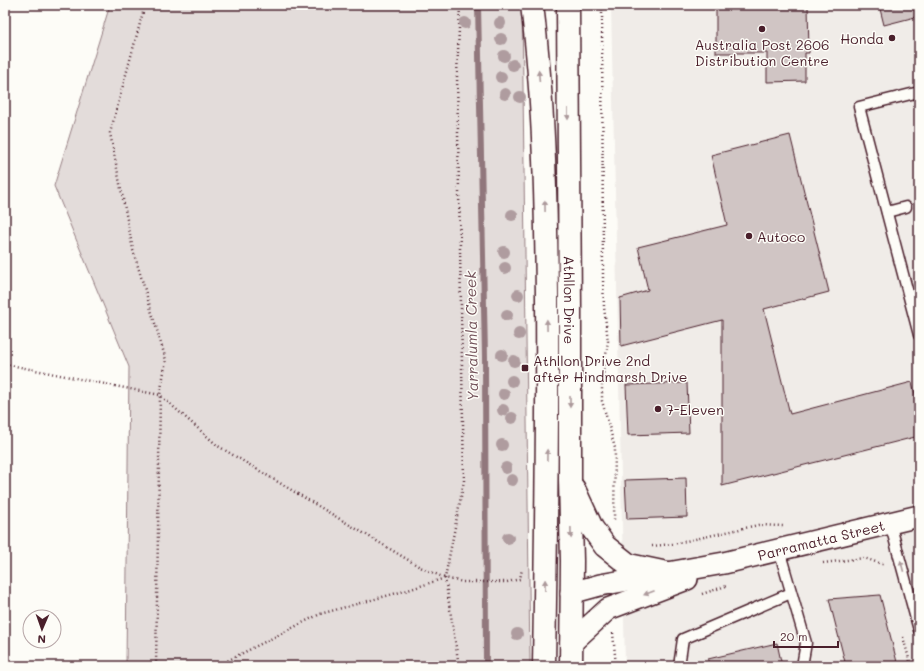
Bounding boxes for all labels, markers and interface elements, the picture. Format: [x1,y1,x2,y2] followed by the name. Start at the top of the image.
[757,24,767,34] marker: Australia Post 2606 Distribution Centre
[840,29,884,48] place label: Honda
[887,33,897,43] marker: Honda
[695,35,829,70] place label: Australia Post 2606 Distribution Centre
[535,70,542,82] one-way arrow
[565,108,571,121] one-way arrow
[542,200,549,212] one-way arrow
[757,227,805,246] place label: Autoco
[744,231,754,241] marker: Autoco
[560,256,580,344] street label: Athllon Drive
[460,270,482,401] water label: Yarralumla Creek
[544,318,550,331] one-way arrow
[533,351,688,386] place label: Athllon Drive 2nd after Hindmarsh Drive
[520,363,530,373] marker: Athllon Drive 2nd after Hindmarsh Drive
[567,396,573,409] one-way arrow
[666,400,724,419] place label: 7-Eleven
[653,404,663,414] marker: 7-Eleven
[544,448,550,461] one-way arrow
[756,515,887,564] street label: Parramatta Street
[568,527,575,539] one-way arrow
[899,559,905,571] one-way arrow
[542,578,548,591] one-way arrow
[643,591,655,597] one-way arrow
[22,609,62,649] north arrow
[774,623,838,649] scale bar
[780,628,808,644] text: 20 m
[37,632,46,647] text: N

